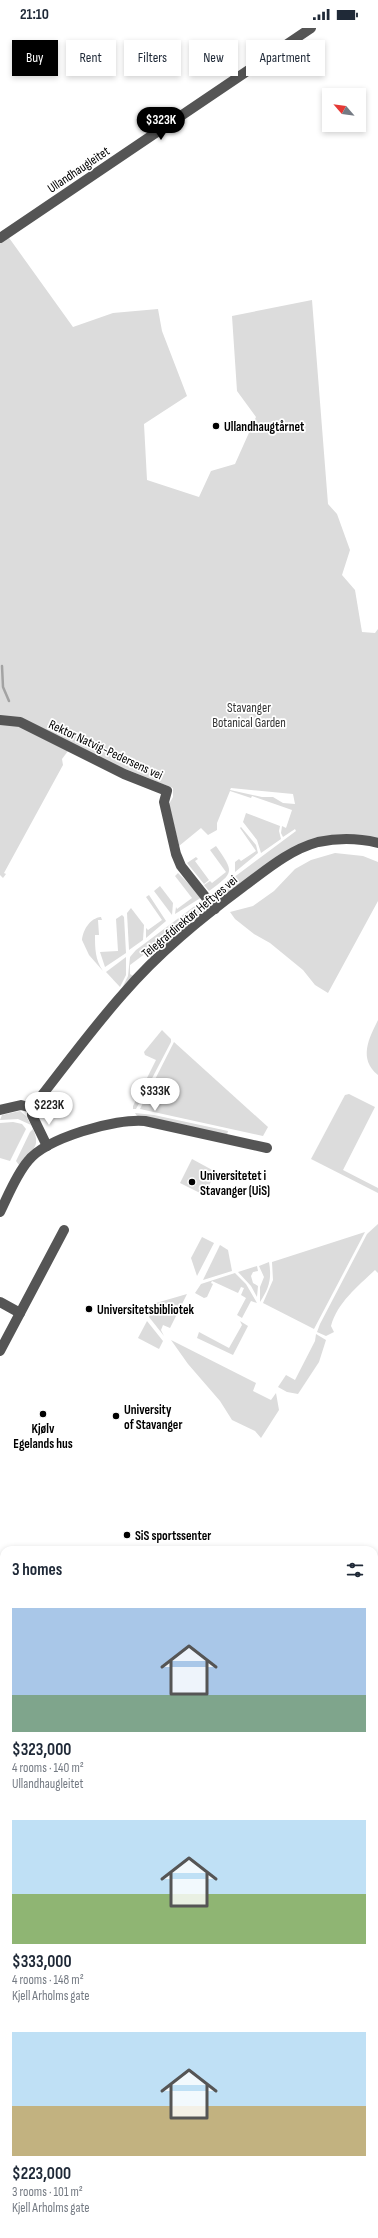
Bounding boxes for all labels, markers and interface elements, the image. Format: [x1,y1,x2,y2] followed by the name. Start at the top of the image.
[20,5,49,24] text: 21:10
[12,40,58,76] chip: Buy
[66,40,116,76] chip: Rent
[124,40,181,76] chip: Filters
[189,40,238,76] chip: New
[246,40,325,76] chip: Apartment
[322,88,366,132] north arrow
[322,88,366,132] map controls
[133,107,189,141] pin: $323K
[146,112,176,128] text: $323K
[44,143,113,196] street label: Ullandhaugleitet
[224,419,305,435] place label: Ullandhaugtårnet
[211,421,221,431] marker: Ullandhaugtårnet
[212,700,286,731] park label: Stavanger Botanical Garden
[46,716,165,783] street label: Rektor Natvig-Pedersens vei
[138,872,241,961] street label: Telegrafdirektør Heftyes vei
[127,1078,183,1112] pin: $333K
[140,1083,170,1099] text: $333K
[21,1092,77,1126] pin: $223K
[34,1097,64,1113] text: $223K
[200,1168,270,1199] place label: Universitetet i Stavanger (UiS)
[187,1177,197,1187] marker: Universitetet i Stavanger (UiS)
[97,1302,194,1318] place label: Universitetsbibliotek
[84,1304,94,1314] marker: Universitetsbibliotek
[124,1402,182,1433] place label: University of Stavanger
[38,1409,48,1419] marker: Kjølv Egelands hus
[111,1411,121,1421] marker: University of Stavanger
[13,1421,73,1452] place label: Kjølv Egelands hus
[135,1528,211,1544] place label: SiS sportssenter
[122,1530,132,1540] marker: SiS sportssenter
[344,1559,366,1581] icon: filters
[12,1560,62,1580] text: 3 homes
[153,1634,225,1706] icon: home
[12,1740,71,1760] text: $323,000
[12,1760,84,1776] text: 4 rooms · 140 m²
[12,1776,84,1792] text: Ullandhaugleitet
[153,1846,225,1918] icon: home
[12,1952,72,1972] text: $333,000
[12,1972,84,1988] text: 4 rooms · 148 m²
[12,1988,89,2004] text: Kjell Arholms gate
[153,2058,225,2130] icon: home
[12,2164,71,2184] text: $223,000
[12,2184,83,2200] text: 3 rooms · 101 m²
[12,2200,89,2216] text: Kjell Arholms gate

